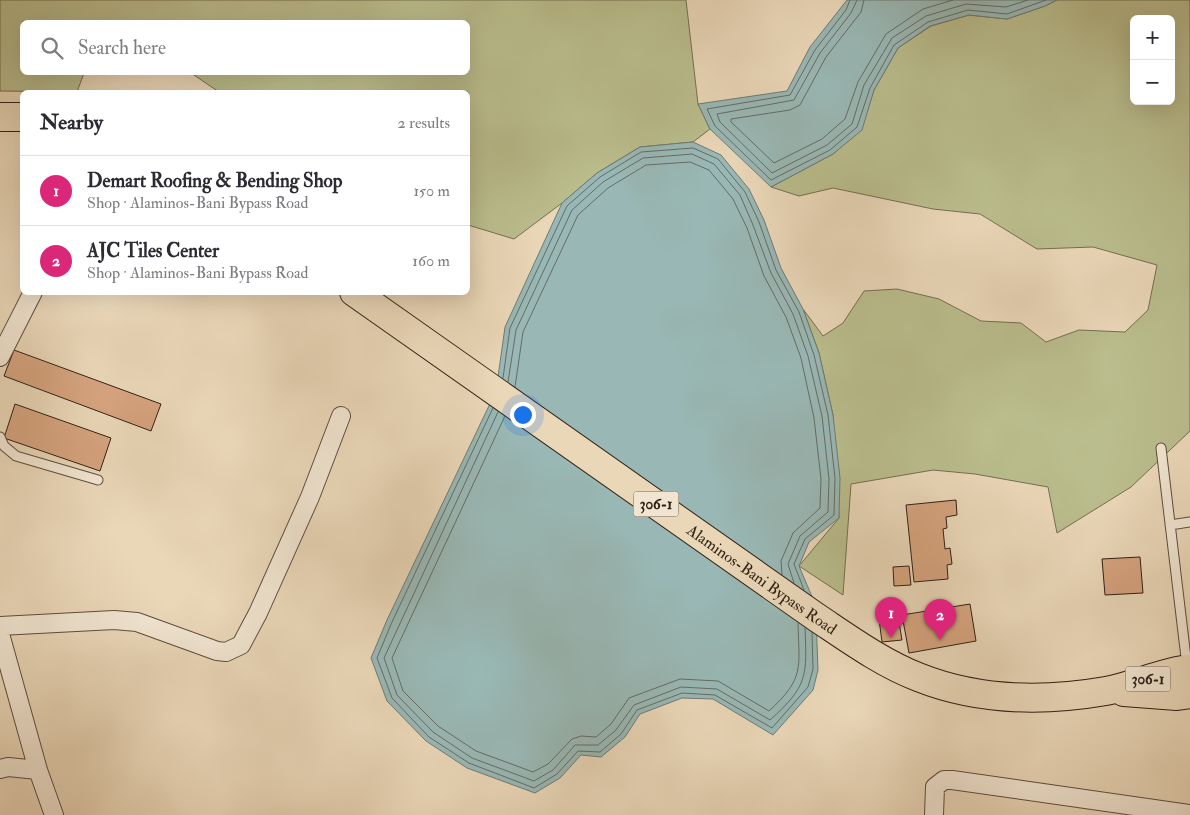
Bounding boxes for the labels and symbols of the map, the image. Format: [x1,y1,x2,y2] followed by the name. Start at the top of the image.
[510,402,536,428] your location
[634,492,678,516] road number: 306-1
[682,520,841,639] street label: Alaminos-Bani Bypass Road
[875,597,907,638] pin: 1
[924,599,956,640] pin: 2
[1126,666,1170,692] road number: 306-1

